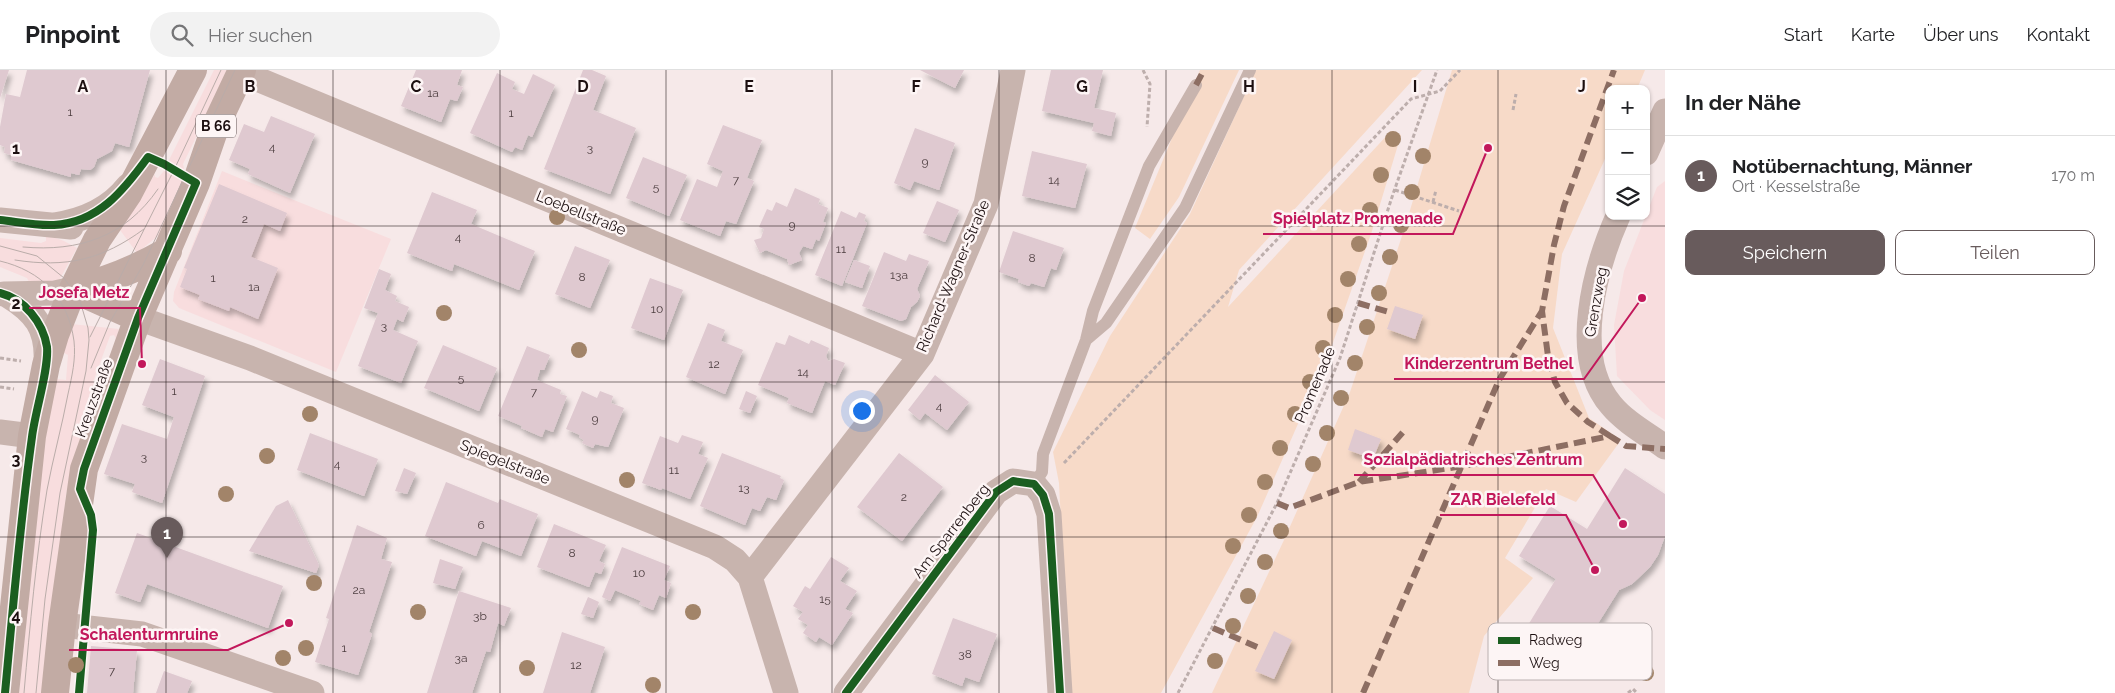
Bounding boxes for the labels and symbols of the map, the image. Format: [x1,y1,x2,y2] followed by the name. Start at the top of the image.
[78,77,89,96] text: A
[245,77,256,96] text: B
[411,77,422,96] text: C
[577,77,589,96] text: D
[744,77,754,96] text: E
[911,77,921,96] text: F
[1076,77,1088,96] text: G
[1243,77,1255,96] text: H
[1413,77,1417,96] text: I
[1578,77,1586,96] text: J
[427,86,439,100] house number: 1a
[67,105,73,119] house number: 1
[508,106,514,120] house number: 1
[196,114,236,138] road number: B 66
[12,139,20,158] text: 1
[269,140,276,154] house number: 4
[587,141,593,155] house number: 3
[921,155,929,169] house number: 9
[733,173,740,187] house number: 7
[1048,173,1060,187] house number: 14
[653,180,660,194] house number: 5
[533,187,629,239] street label: Loebellstraße
[913,197,993,355] street label: Richard-Wagner-Straße
[1263,203,1453,234] callout: Spielplatz Promenade
[1273,209,1443,228] text: Spielplatz Promenade
[242,212,248,226] house number: 2
[788,218,796,232] house number: 9
[455,230,462,244] house number: 4
[836,242,846,256] house number: 11
[1028,251,1036,265] house number: 8
[1581,266,1611,338] street label: Grenzweg
[890,268,908,282] house number: 13a
[578,270,586,284] house number: 8
[210,271,216,285] house number: 1
[29,277,140,308] callout: Josefa Metz
[248,280,260,294] house number: 1a
[39,283,130,302] text: Josefa Metz
[11,294,21,313] text: 2
[651,302,663,316] house number: 10
[381,319,387,333] house number: 3
[1291,344,1339,426] street label: Promenade
[1394,348,1584,379] callout: Kinderzentrum Bethel
[1404,354,1575,373] text: Kinderzentrum Bethel
[71,356,117,440] street label: Kreuzstraße
[708,357,720,371] house number: 12
[797,365,809,379] house number: 14
[458,371,465,385] house number: 5
[171,384,177,398] house number: 1
[531,385,538,399] house number: 7
[849,398,875,424] your location
[936,399,943,413] house number: 4
[591,412,599,426] house number: 9
[457,436,553,488] street label: Spiegelstraße
[1354,444,1593,475] callout: Sozialpädiatrisches Zentrum
[12,450,21,469] text: 3
[141,450,147,464] house number: 3
[1364,450,1582,469] text: Sozialpädiatrisches Zentrum
[334,457,341,471] house number: 4
[669,463,679,477] house number: 11
[909,480,993,582] street label: Am Sparrenberg
[738,481,750,495] house number: 13
[1440,484,1566,515] callout: ZAR Bielefeld
[901,490,907,504] house number: 2
[1450,490,1556,509] text: ZAR Bielefeld
[151,517,183,558] pin: 1
[477,518,485,532] house number: 6
[568,546,576,560] house number: 8
[633,566,645,580] house number: 10
[353,583,365,597] house number: 2a
[819,592,831,606] house number: 15
[11,606,21,625] text: 4
[473,609,487,623] house number: 3b
[69,619,228,650] callout: Schalenturmruine
[1488,623,1652,680] legend
[80,625,219,644] text: Schalenturmruine
[1529,632,1582,648] text: Radweg
[341,641,347,655] house number: 1
[958,647,972,661] house number: 38
[455,651,467,665] house number: 3a
[1529,655,1560,671] text: Weg
[570,658,582,672] house number: 12
[109,664,116,678] house number: 7

